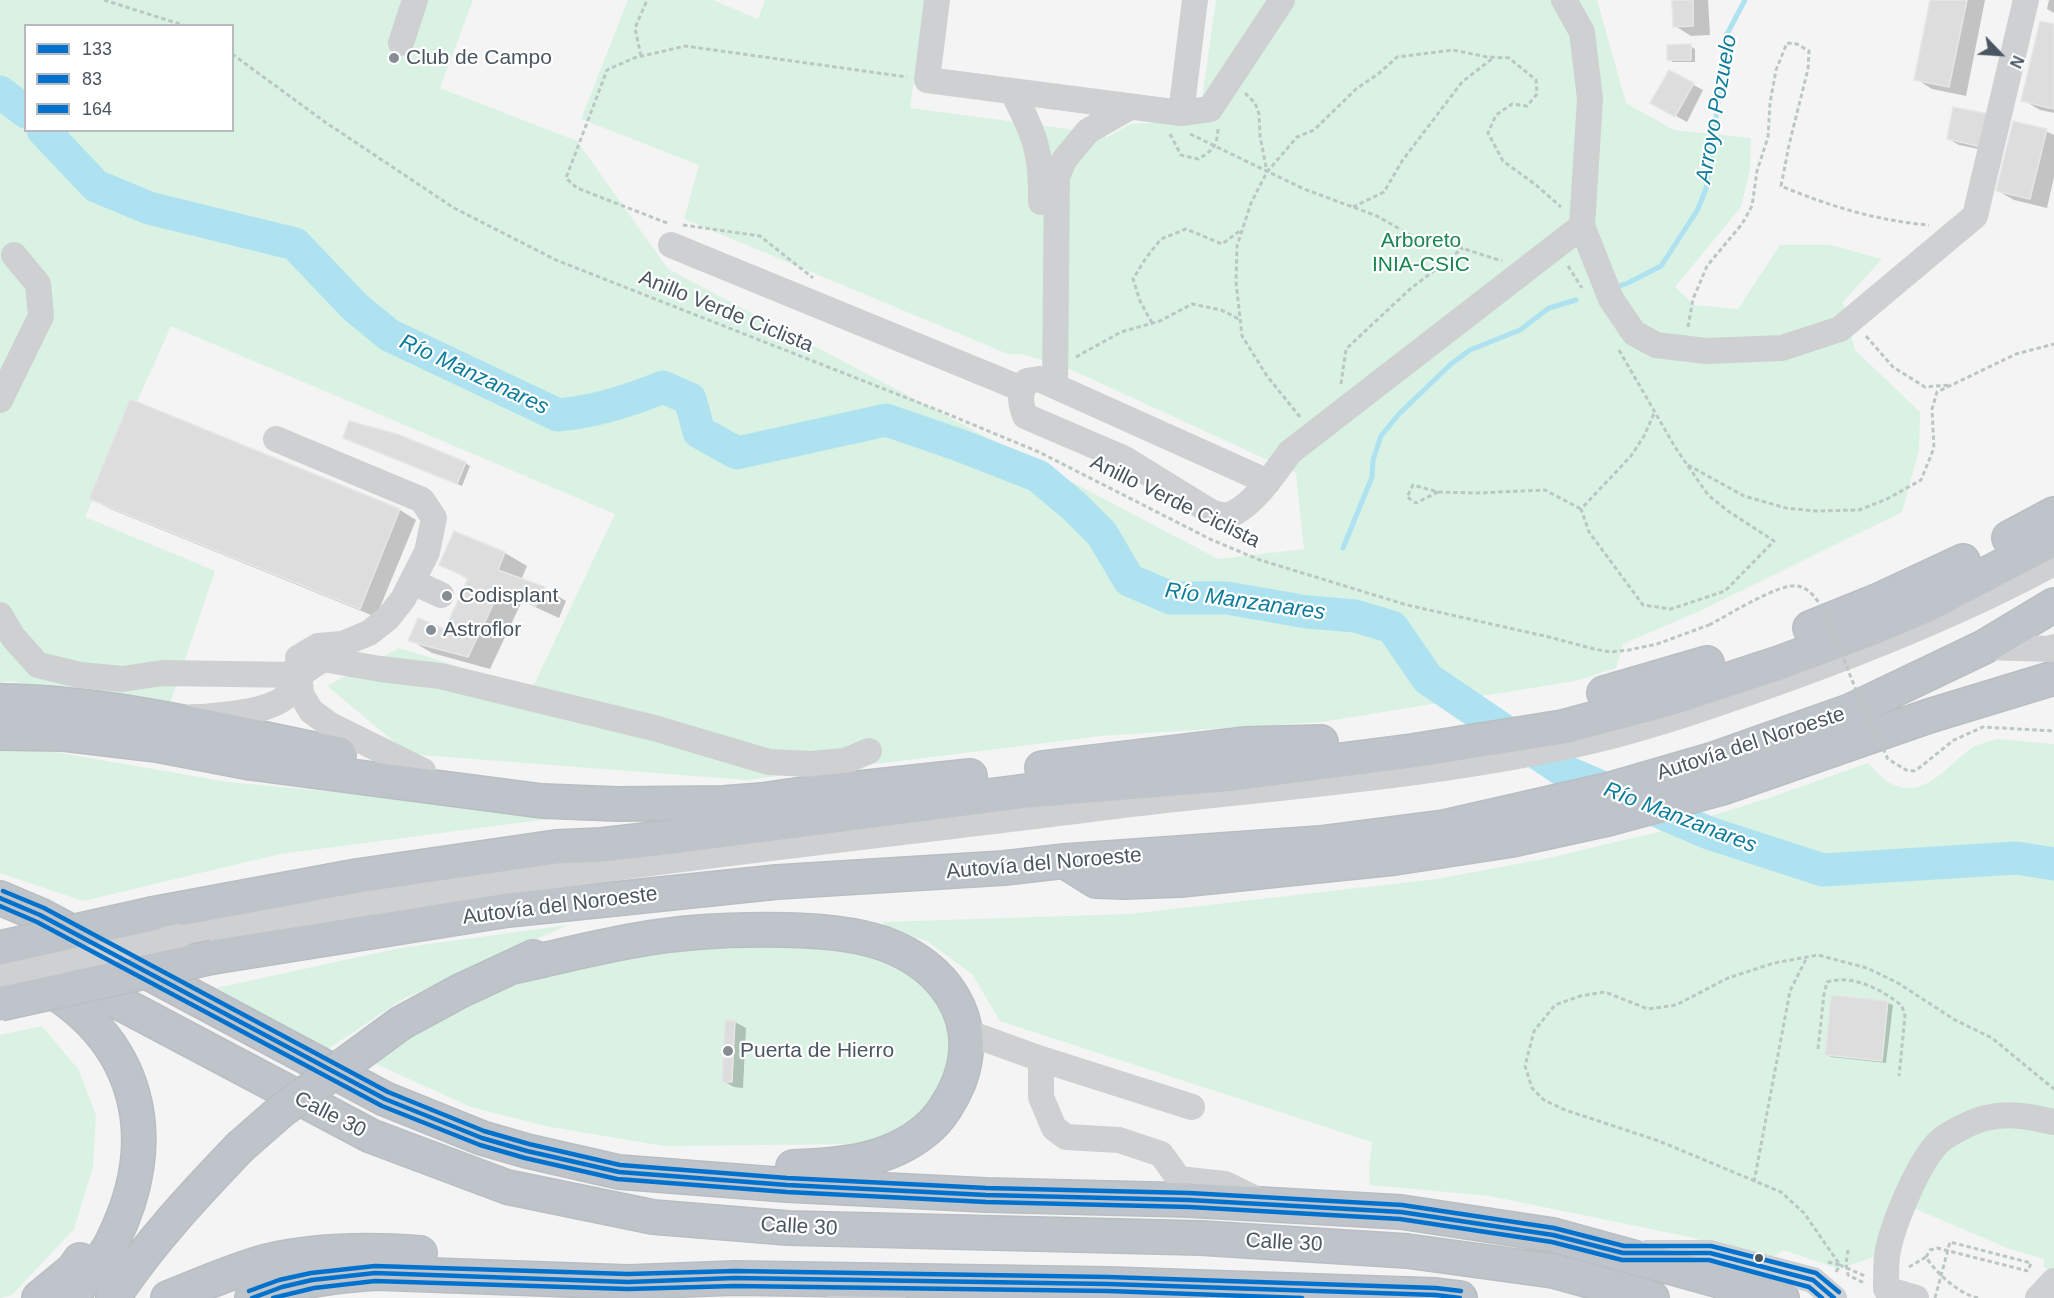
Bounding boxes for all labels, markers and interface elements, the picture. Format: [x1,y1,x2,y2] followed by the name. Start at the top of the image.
[24,24,234,132] legend
[1970,24,2030,84] north arrow
[1691,33,1743,185] water label: Arroyo Pozuelo
[82,39,112,59] text: 133
[406,45,552,71] place label: Club de Campo
[387,51,401,65] marker: Club de Campo
[2007,53,2027,71] text: N
[82,69,102,89] text: 83
[82,99,112,119] text: 164
[1372,228,1470,278] park label: Arboreto INIA-CSIC
[635,266,817,358] street label: Anillo Verde Ciclista
[395,329,553,421] water label: Río Manzanares
[1086,450,1264,554] street label: Anillo Verde Ciclista
[1163,578,1327,626] water label: Río Manzanares
[459,583,558,609] place label: Codisplant
[440,589,454,603] marker: Codisplant
[443,617,521,643] place label: Astroflor
[424,623,438,637] marker: Astroflor
[1654,702,1848,786] street label: Autovía del Noroeste
[1600,777,1760,859] water label: Río Manzanares
[945,843,1143,885] street label: Autovía del Noroeste
[461,882,659,930] street label: Autovía del Noroeste
[740,1038,894,1064] place label: Puerta de Hierro
[721,1044,735,1058] marker: Puerta de Hierro
[290,1086,370,1144] street label: Calle 30
[760,1212,838,1242] street label: Calle 30
[1245,1228,1323,1258] street label: Calle 30
[1753,1252,1765,1264] unlabelled marker

